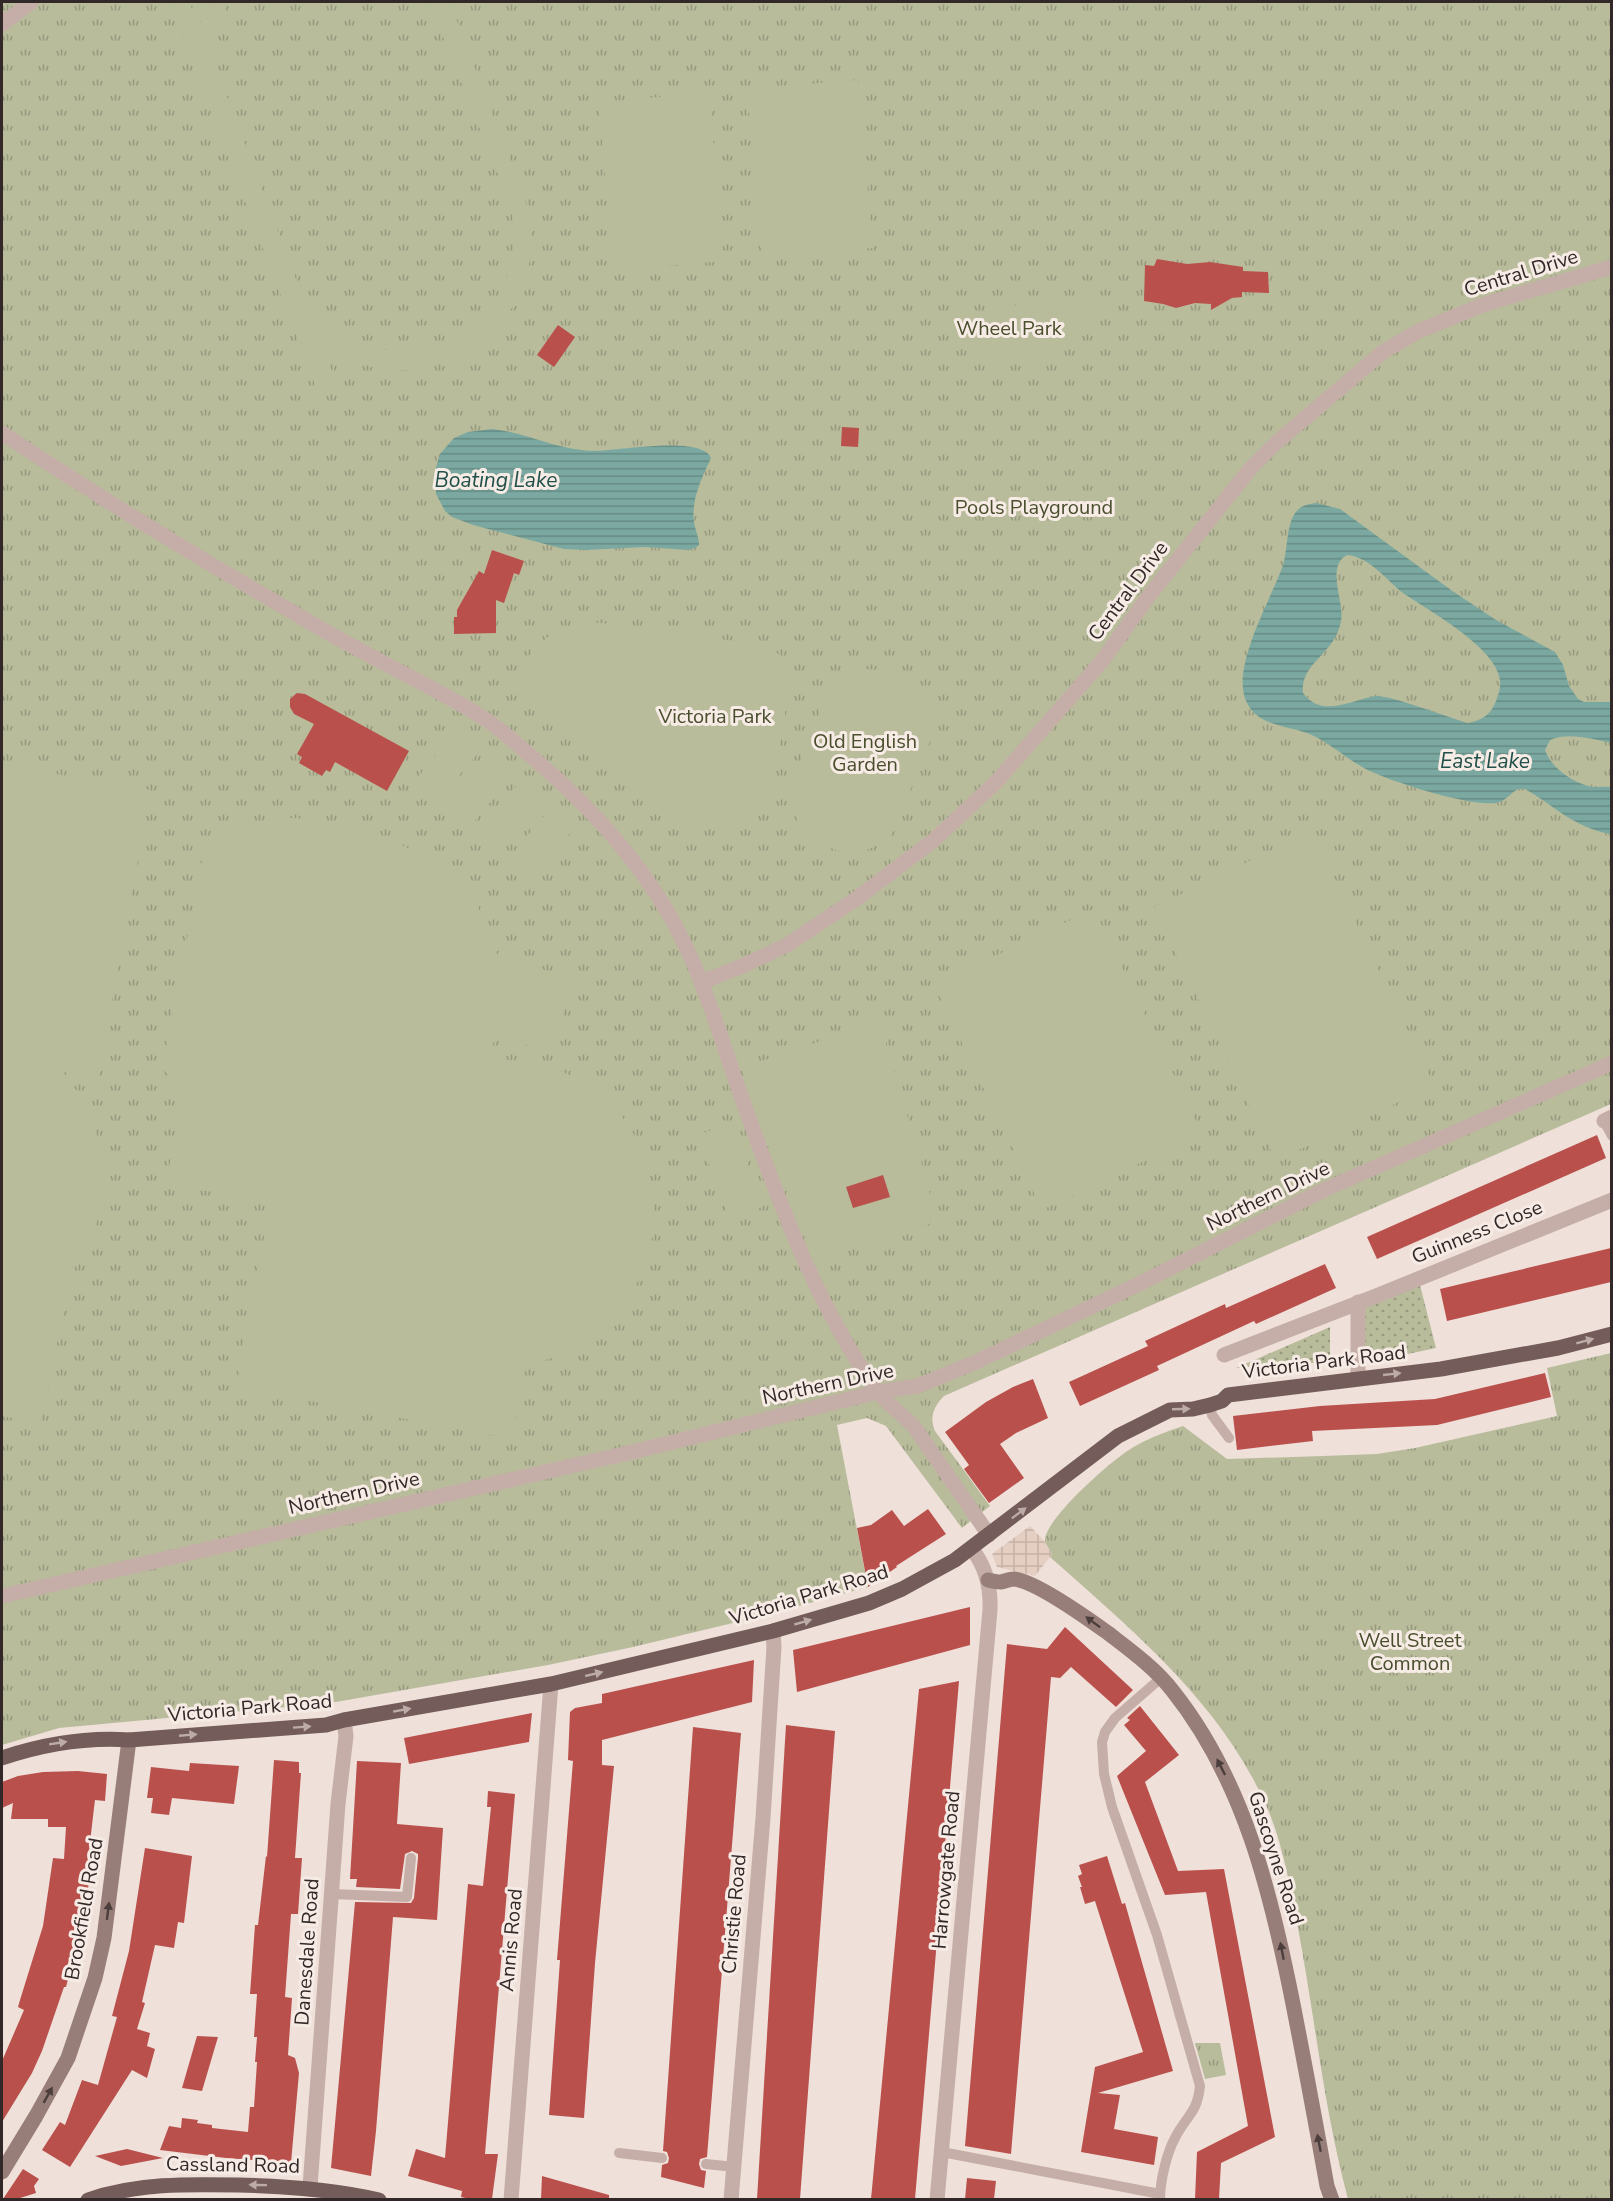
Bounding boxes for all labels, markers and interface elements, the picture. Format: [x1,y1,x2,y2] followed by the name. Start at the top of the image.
[1461,243,1581,303] street label: Central Drive
[956,315,1063,342] park label: Wheel Park
[435,466,557,494] water label: Boating Lake
[955,494,1113,521] park label: Pools Playground
[1082,536,1174,646] street label: Central Drive
[657,703,773,730] park label: Victoria Park
[813,728,917,778] park label: Old English Garden
[1440,747,1530,775] water label: East Lake
[1202,1155,1334,1237] street label: Northern Drive
[1408,1193,1546,1271] street label: Guinness Close
[1575,1335,1594,1345] one-way arrow
[1240,1339,1407,1386] street label: Victoria Park Road
[760,1357,896,1411] street label: Northern Drive
[1383,1369,1402,1379] one-way arrow
[1172,1405,1191,1414] one-way arrow
[286,1465,422,1521] street label: Northern Drive
[1011,1507,1027,1519] one-way arrow
[725,1558,892,1632] street label: Victoria Park Road
[794,1617,812,1626] one-way arrow
[1086,1617,1101,1629] one-way arrow
[1358,1627,1463,1677] park label: Well Street Common
[584,1669,603,1678] one-way arrow
[166,1687,333,1729] street label: Victoria Park Road
[393,1705,412,1714] one-way arrow
[293,1722,312,1732] one-way arrow
[178,1730,197,1740] one-way arrow
[49,1738,68,1747] one-way arrow
[1216,1758,1226,1775] one-way arrow
[1242,1788,1310,1928] street label: Gascoyne Road
[926,1790,966,1950] street label: Harrowgate Road
[58,1836,110,1982] street label: Brookfield Road
[715,1853,753,1975] street label: Christie Road
[288,1878,326,2026] street label: Danesdale Road
[493,1887,529,1993] street label: Annis Road
[103,1901,112,1920] one-way arrow
[1277,1941,1286,1960] one-way arrow
[43,2086,53,2103] one-way arrow
[1314,2133,1323,2152] one-way arrow
[166,2150,300,2180] street label: Cassland Road
[249,2181,268,2190] one-way arrow

